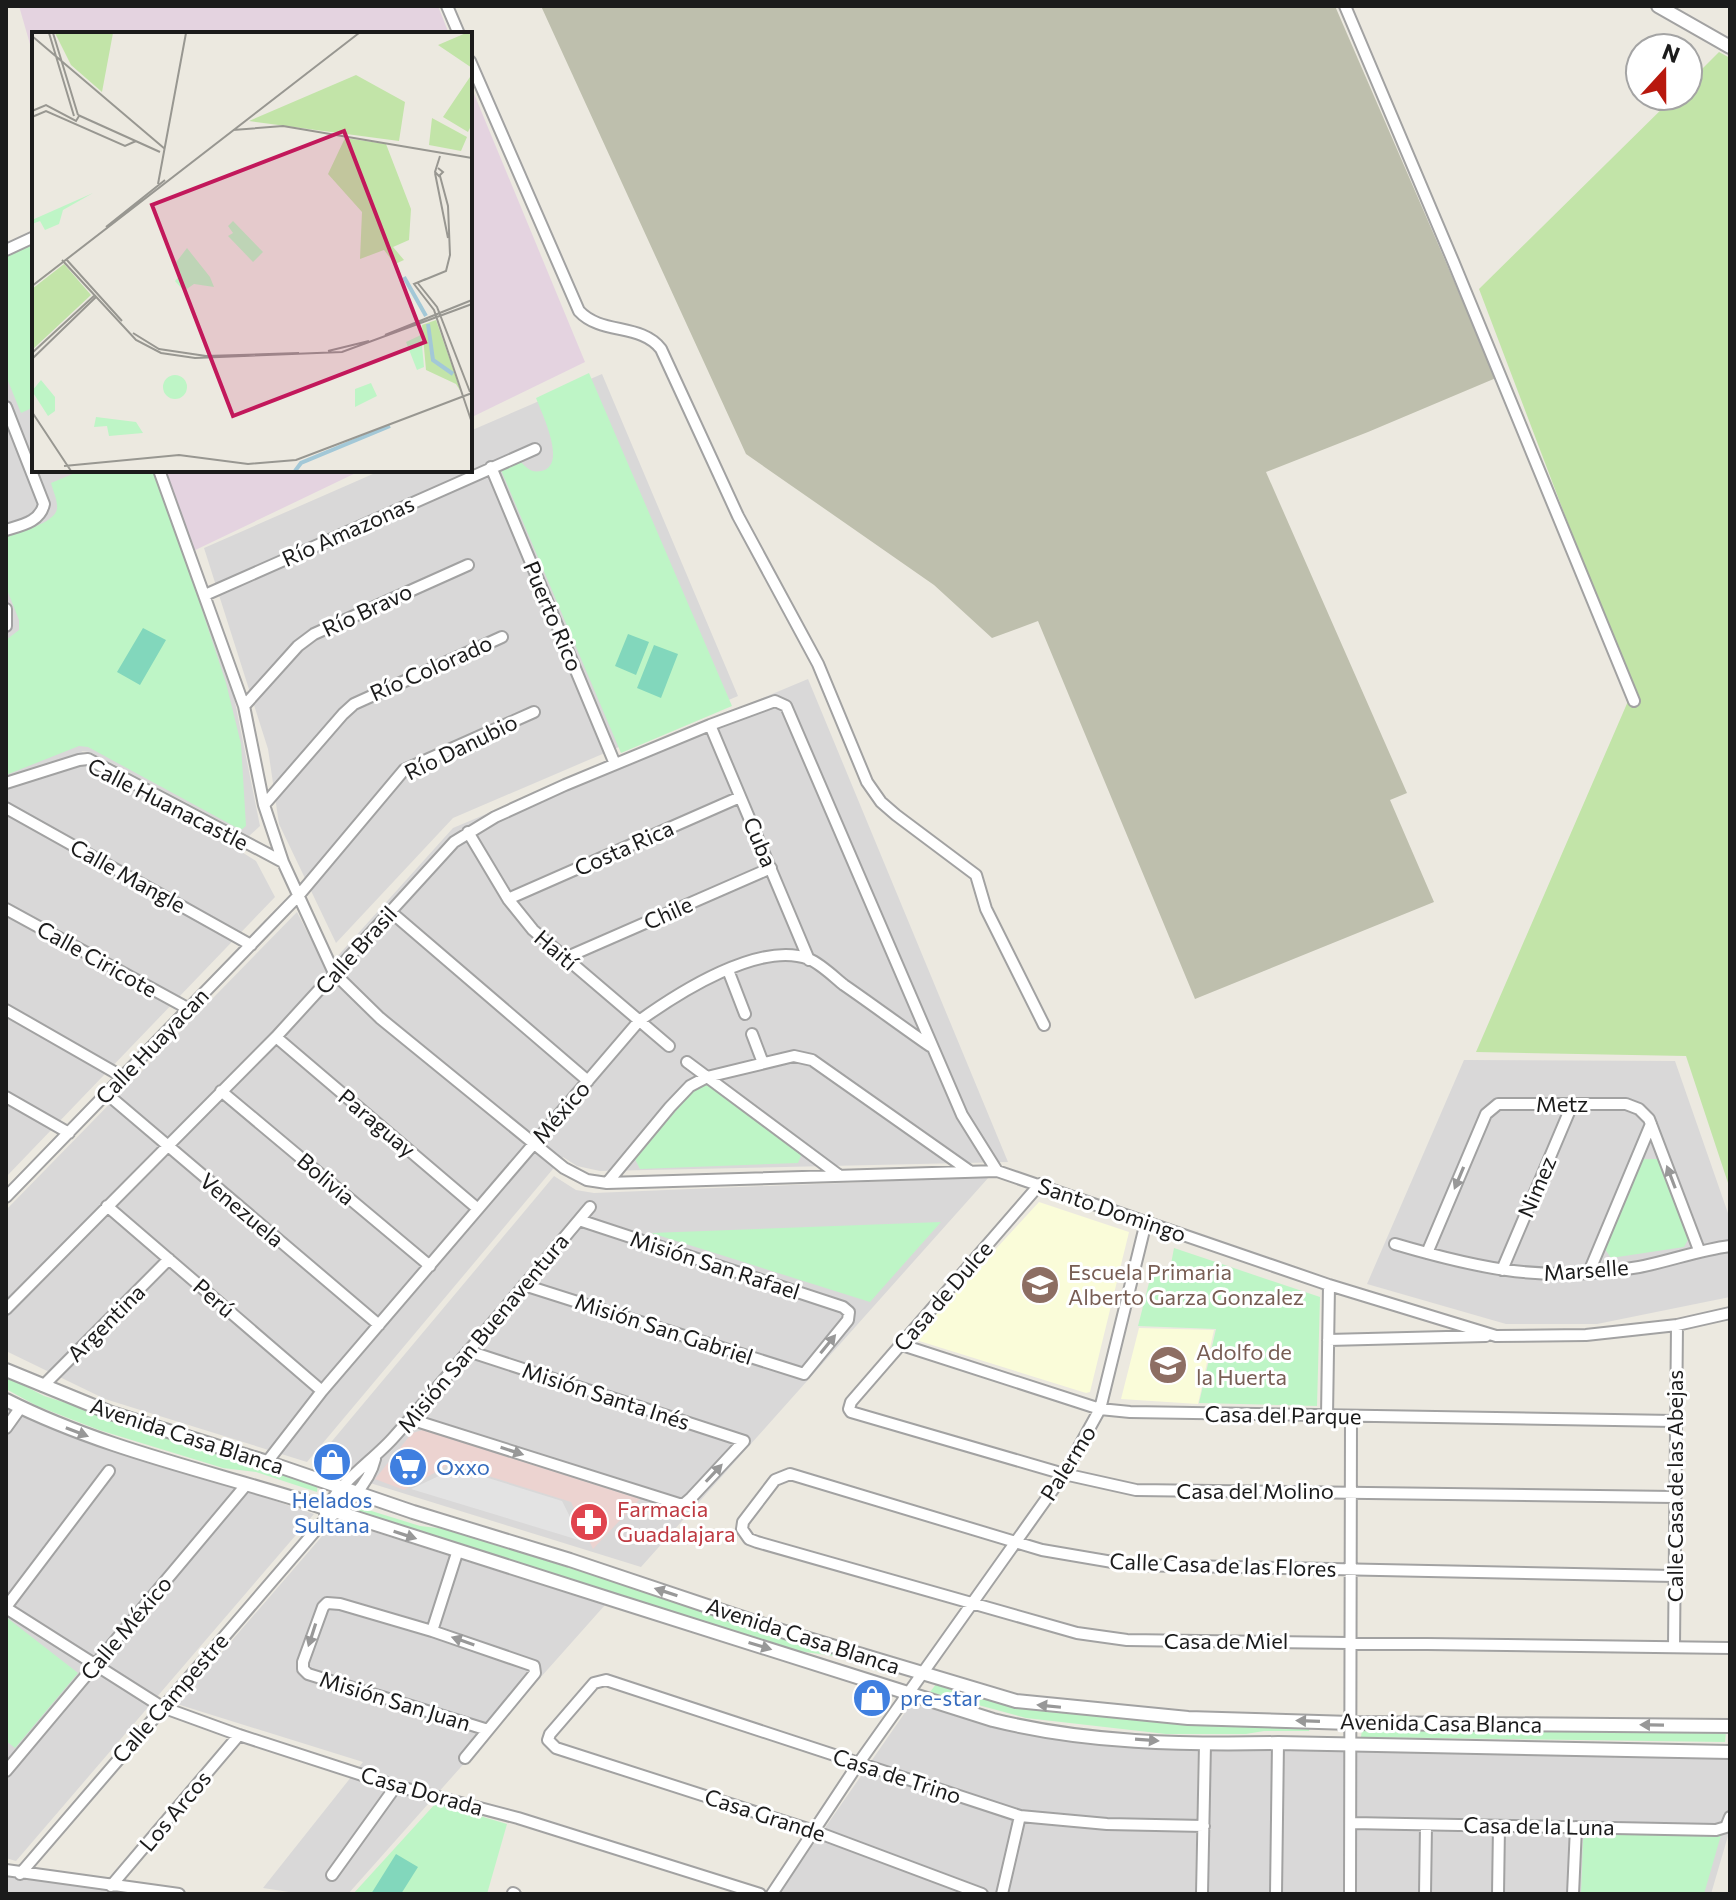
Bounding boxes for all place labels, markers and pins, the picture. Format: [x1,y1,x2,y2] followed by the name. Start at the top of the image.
[1068,1258,1304,1310] place label: Escuela Primaria Alberto Garza Gonzalez
[1019,1264,1061,1306] school or university icon: Escuela Primaria Alberto Garza Gonzalez
[1196,1338,1292,1390] place label: Adolfo de la Huerta
[1147,1344,1189,1386] school or university icon: Adolfo de la Huerta
[311,1441,353,1483] shop icon: Helados Sultana
[387,1446,429,1488] supermarket icon: Oxxo
[436,1453,490,1480] place label: Oxxo
[292,1486,372,1538] place label: Helados Sultana
[617,1495,735,1547] place label: Farmacia Guadalajara
[568,1501,610,1543] pharmacy icon: Farmacia Guadalajara
[851,1677,893,1719] shop icon: pre-star
[900,1684,982,1711] place label: pre-star

